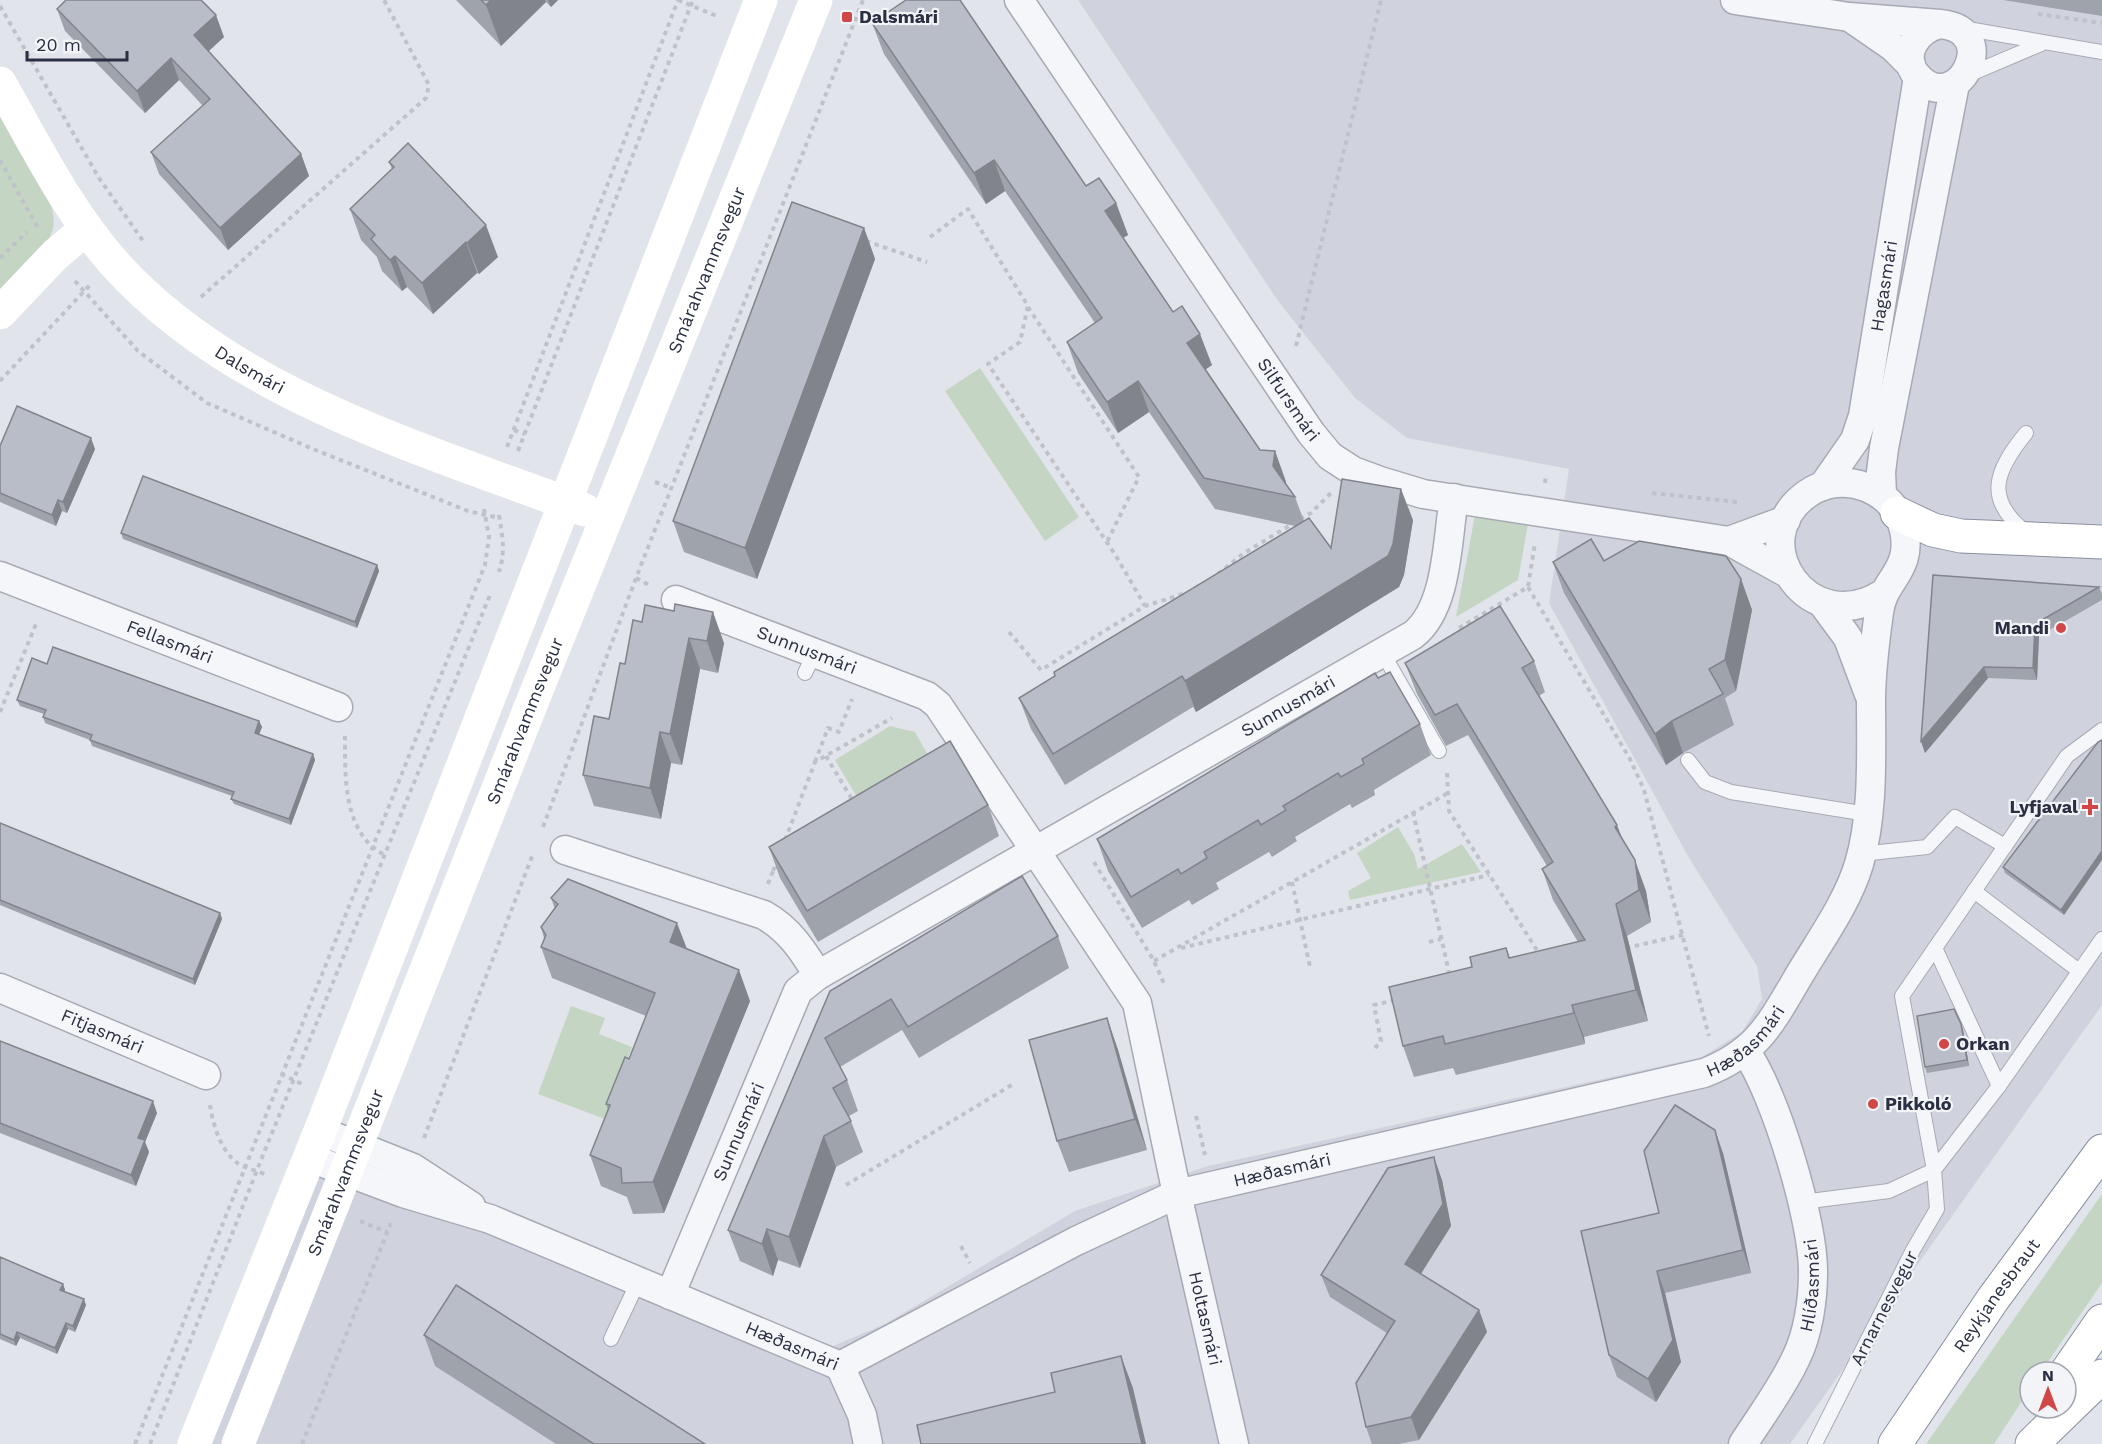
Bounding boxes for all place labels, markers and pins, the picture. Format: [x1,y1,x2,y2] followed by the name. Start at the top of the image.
[859,6,938,27] place label: Dalsmári
[840,10,854,24] marker: Dalsmári
[1995,617,2049,638] place label: Mandi
[2054,621,2068,635] marker: Mandi
[2009,796,2078,817] place label: Lyfjaval
[2083,800,2097,814] marker: Lyfjaval
[1956,1033,2010,1054] place label: Orkan
[1937,1037,1951,1051] marker: Orkan
[1885,1093,1952,1114] place label: Pikkoló
[1866,1097,1880,1111] marker: Pikkoló

